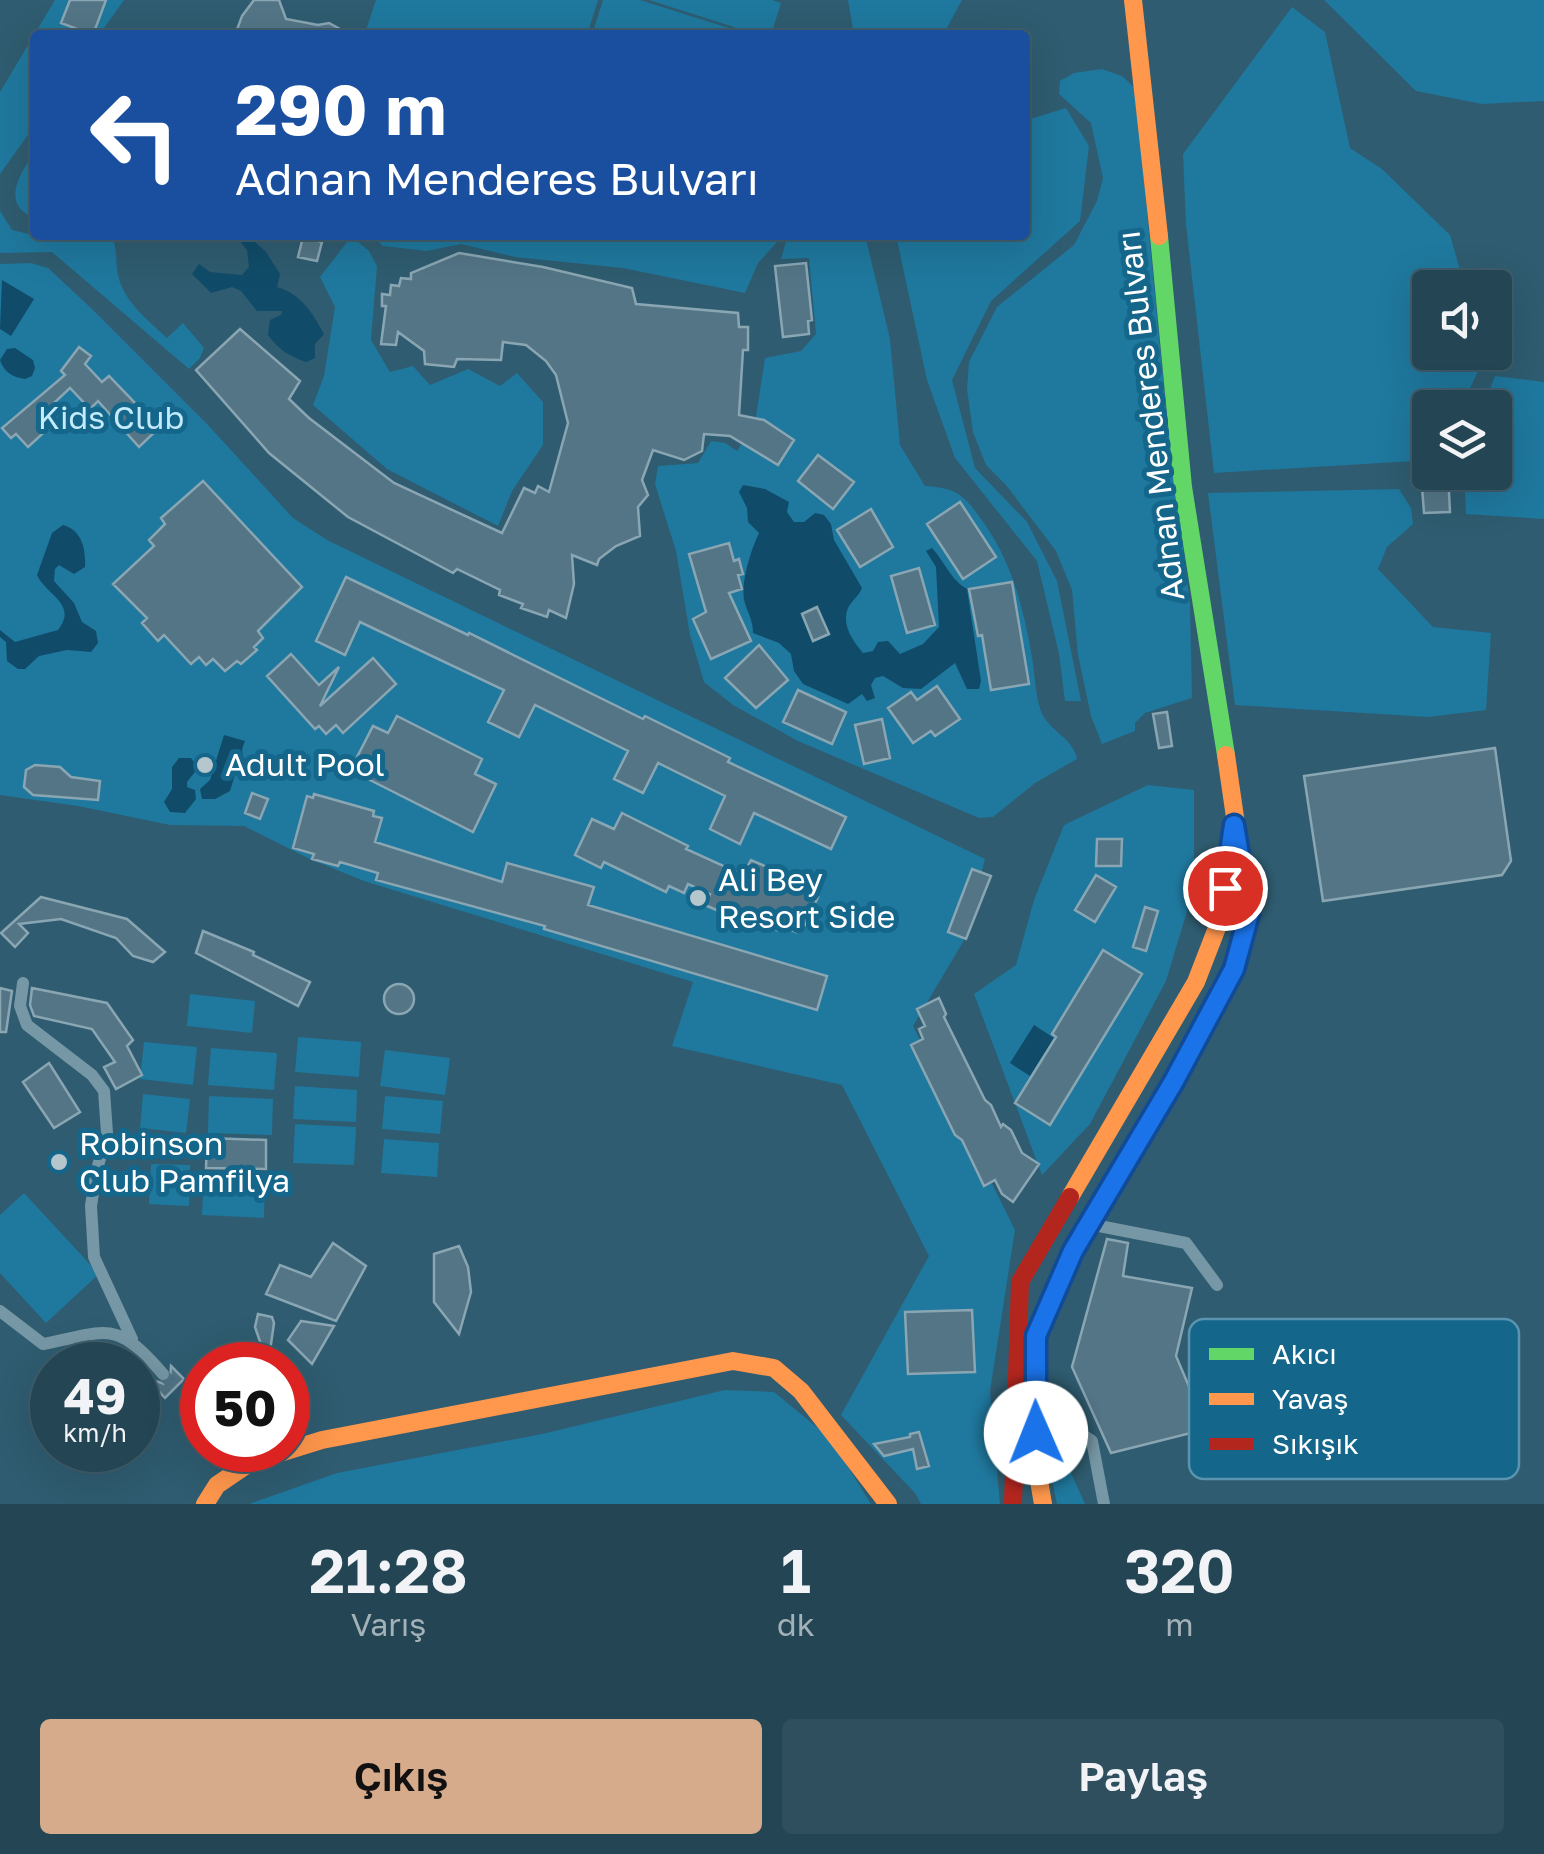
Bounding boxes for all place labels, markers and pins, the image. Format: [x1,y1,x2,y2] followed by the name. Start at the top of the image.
[225,745,385,783] place label: Adult Pool
[194,754,216,776] marker: Adult Pool
[1183,846,1268,931] pin
[718,860,895,935] place label: Ali Bey Resort Side
[687,887,709,909] marker: Ali Bey Resort Side
[79,1124,290,1199] place label: Robinson Club Pamfilya
[48,1151,70,1173] marker: Robinson Club Pamfilya

